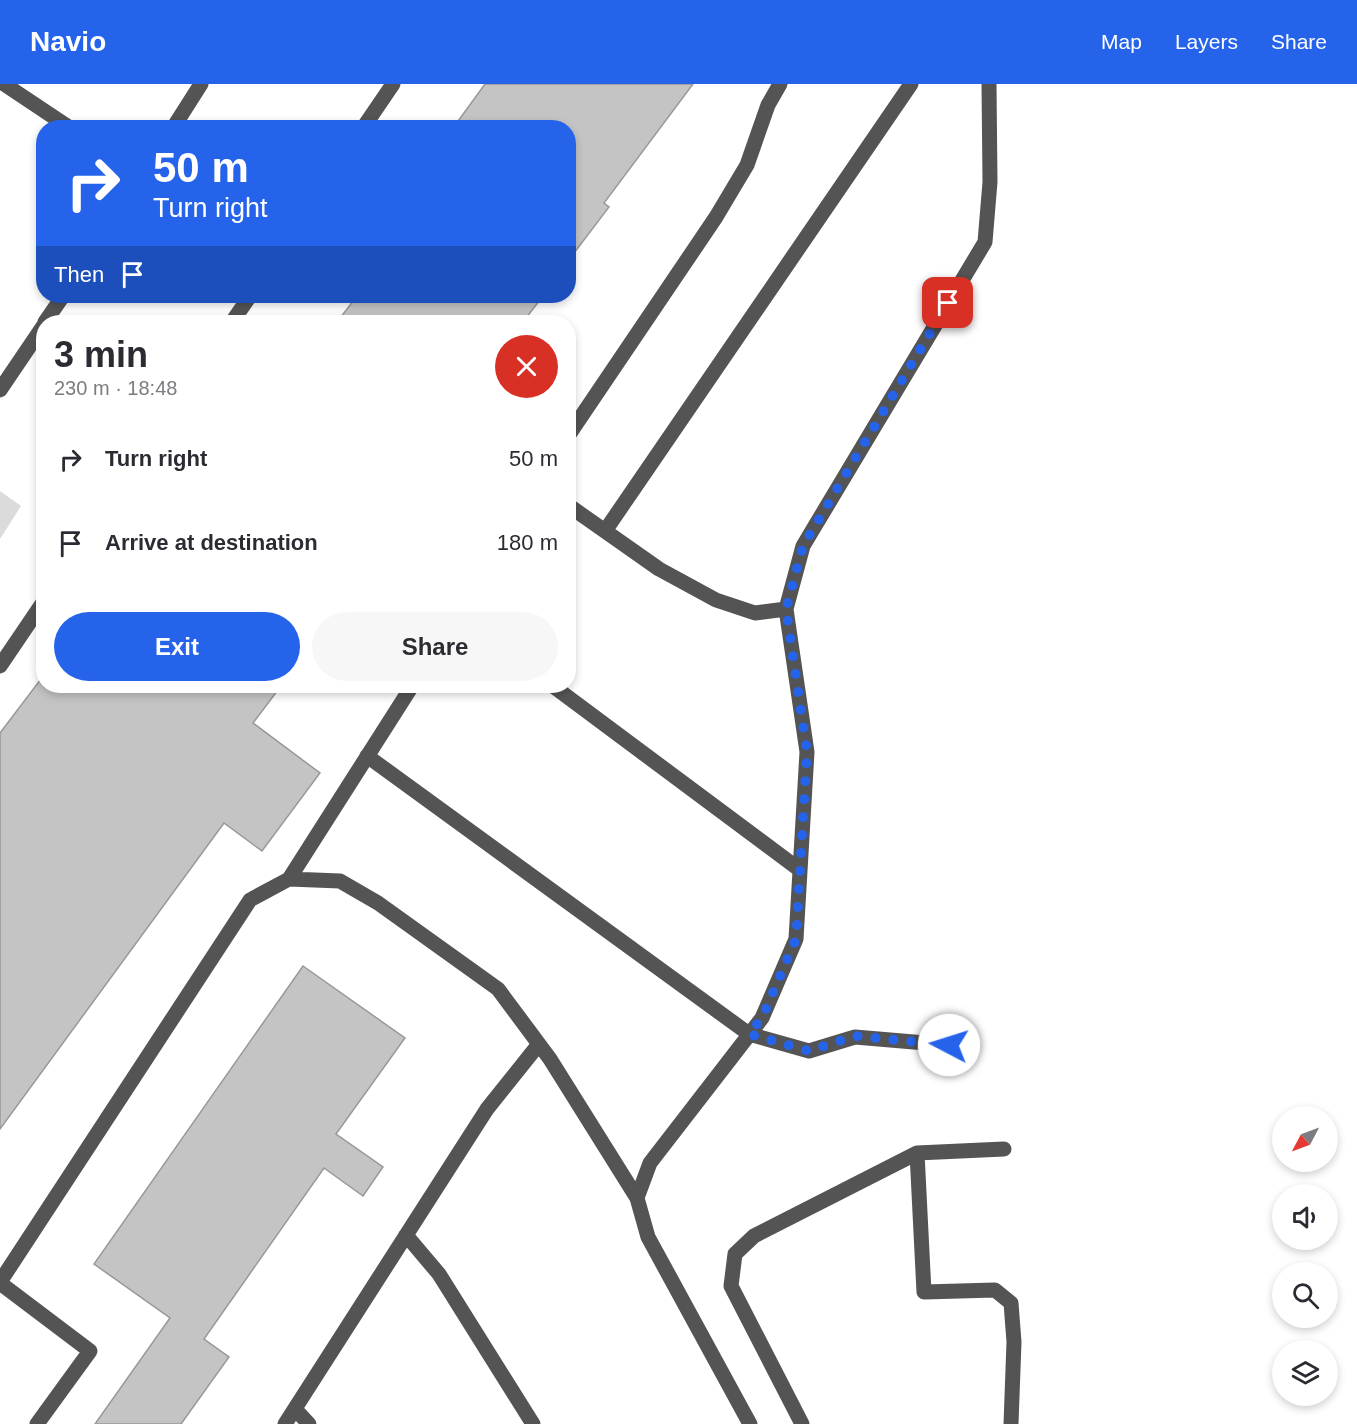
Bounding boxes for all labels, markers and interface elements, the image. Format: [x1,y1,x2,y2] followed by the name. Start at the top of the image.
[30,26,106,57] text: Navio
[1101,30,1142,53] text: Map
[1175,30,1238,53] text: Layers
[1271,30,1327,53] text: Share
[54,144,132,222] icon: right
[153,144,249,191] text: 50 m
[153,193,268,223] text: Turn right
[116,258,149,291] icon: arrive
[54,262,104,287] text: Then
[922,277,973,328] pin
[931,286,964,319] icon: arrive
[54,334,148,375] text: 3 min
[495,335,558,398] button: close
[54,377,177,399] text: 230 m · 18:48
[54,443,87,476] icon: right
[105,446,207,471] text: Turn right
[509,446,558,471] text: 50 m
[54,527,87,560] icon: arrive
[105,530,318,555] text: Arrive at destination
[497,530,558,555] text: 180 m
[54,612,300,681] button: Exit
[312,612,558,681] button: Share
[917,1013,981,1077] position arrow
[1272,1106,1338,1172] north arrow
[1272,1106,1338,1406] map controls
[1272,1184,1338,1250] button: sound
[1272,1262,1338,1328] button: search
[1272,1340,1338,1406] button: layers

